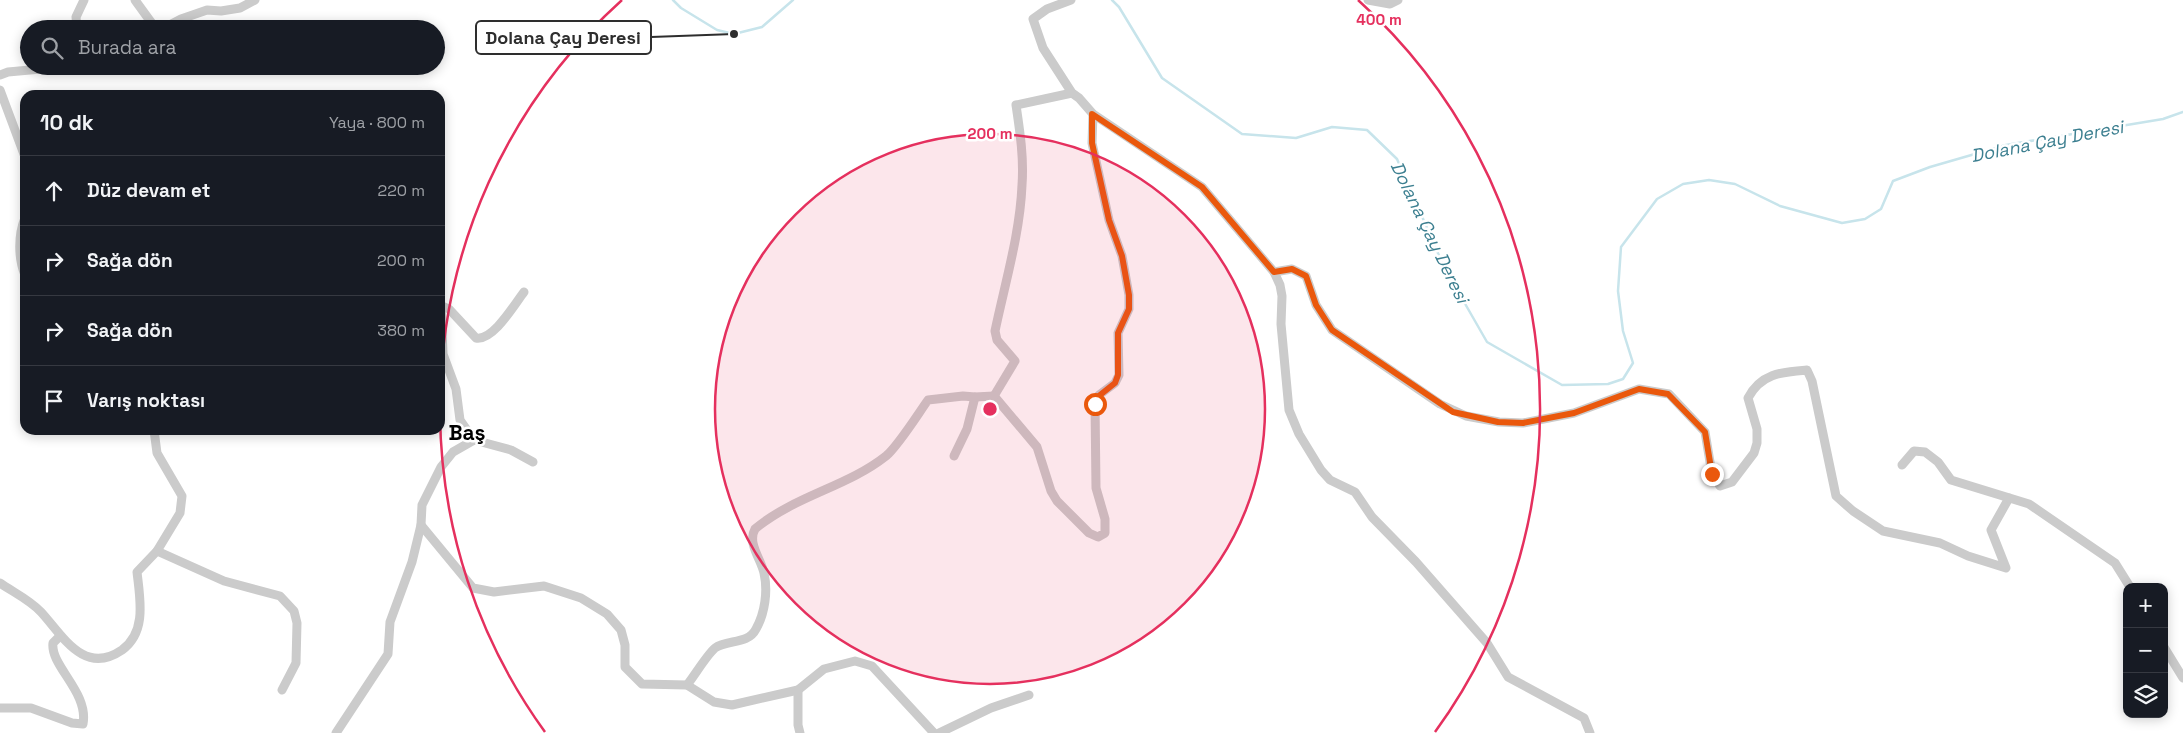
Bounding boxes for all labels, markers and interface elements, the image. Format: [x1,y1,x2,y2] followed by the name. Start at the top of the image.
[1356,10,1402,29] text: 400 m
[20,20,445,75] search box
[476,21,651,54] callout: Dolana Çay Deresi
[485,26,641,49] text: Dolana Çay Deresi
[38,34,66,62] icon: search
[78,35,176,60] text: Burada ara
[40,109,94,136] text: 10 dk
[329,112,425,133] text: Yaya · 800 m
[1969,114,2128,167] water label: Dolana Çay Deresi
[968,124,1012,143] text: 200 m
[1386,157,1475,309] water label: Dolana Çay Deresi
[40,177,68,205] icon: ahead
[87,178,210,203] text: Düz devam et
[378,180,425,201] text: 220 m
[40,247,68,275] icon: right
[87,248,173,273] text: Sağa dön
[377,250,425,271] text: 200 m
[40,317,68,345] icon: right
[87,318,173,343] text: Sağa dön
[377,320,425,341] text: 380 m
[40,387,68,415] icon: arrive
[87,388,205,413] text: Varış noktası
[1084,393,1107,416] route start
[981,400,999,418] centre of rings
[448,419,486,446] district label: Baş
[1701,463,1724,486] route end
[2123,583,2168,718] map controls
[2123,583,2168,628] button: +
[2123,628,2168,673] button: −
[2123,673,2168,718] button: layers

